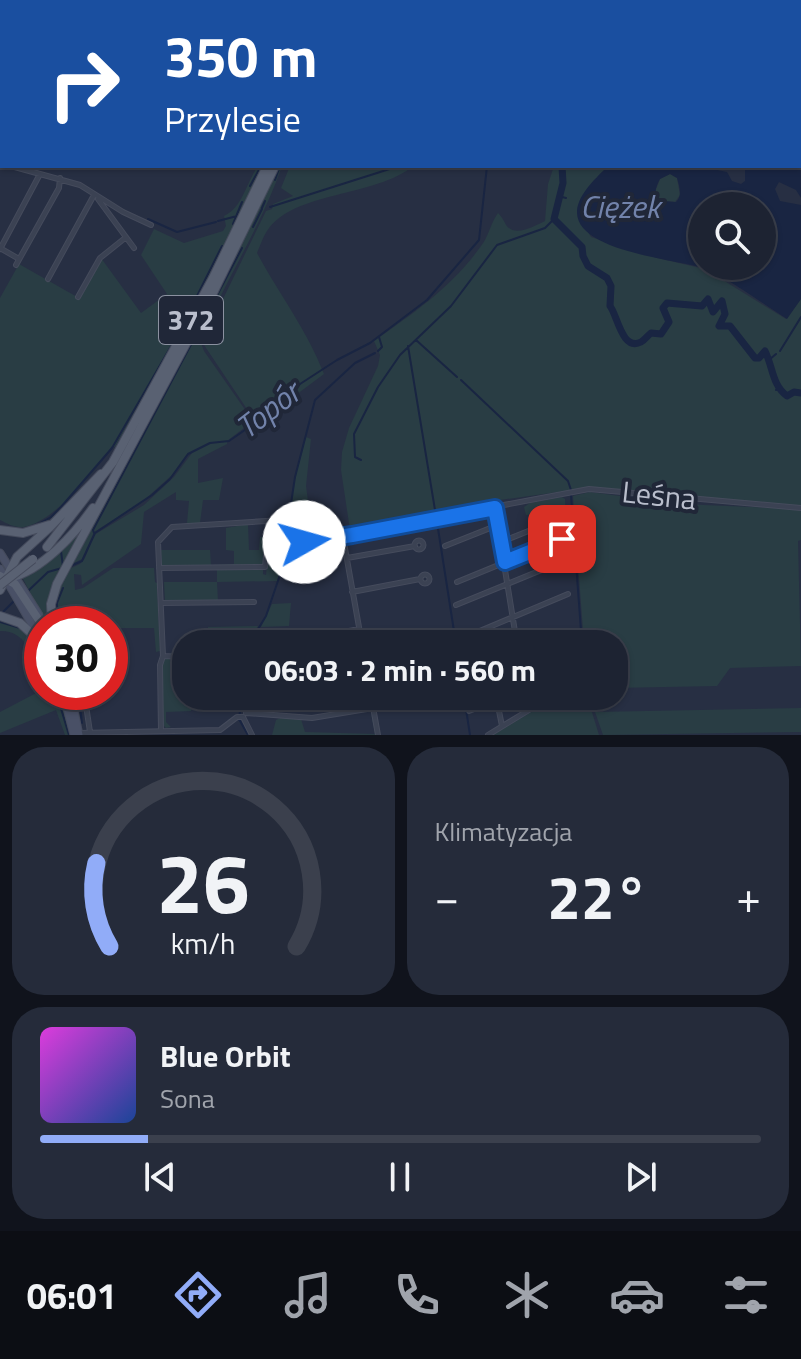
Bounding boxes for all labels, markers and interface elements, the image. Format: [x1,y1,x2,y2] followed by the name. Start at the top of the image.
[164,14,317,99] text: 350 m
[32,32,136,136] icon: right
[164,91,301,146] text: Przylesie
[580,182,664,230] water label: Ciężek
[688,192,776,280] map controls
[688,192,776,280] button: search
[159,296,223,344] road number: 372
[225,366,313,450] water label: Topór
[620,468,699,522] street label: Leśna
[262,500,346,584] position arrow
[528,505,596,573] pin
[540,517,584,561] icon: arrive
[24,606,128,710] speed limit sign: 30
[264,647,536,693] text: 06:03 · 2 min · 560 m
[435,812,572,851] text: Klimatyzacja
[157,819,250,945] text: 26
[547,851,648,942] text: 22°
[435,863,459,930] text: −
[736,863,761,930] text: +
[171,922,236,965] text: km/h
[160,1033,291,1079] text: Blue Orbit
[160,1079,215,1118] text: Sona
[138,1155,182,1199] icon: previous
[378,1155,422,1199] icon: pause
[619,1155,663,1199] icon: next
[170,1267,226,1323] icon: directions
[280,1267,336,1323] icon: music
[389,1267,445,1323] icon: phone
[499,1267,555,1323] icon: climate
[609,1267,665,1323] icon: car
[718,1267,774,1323] icon: filters
[27,1268,117,1323] text: 06:01

